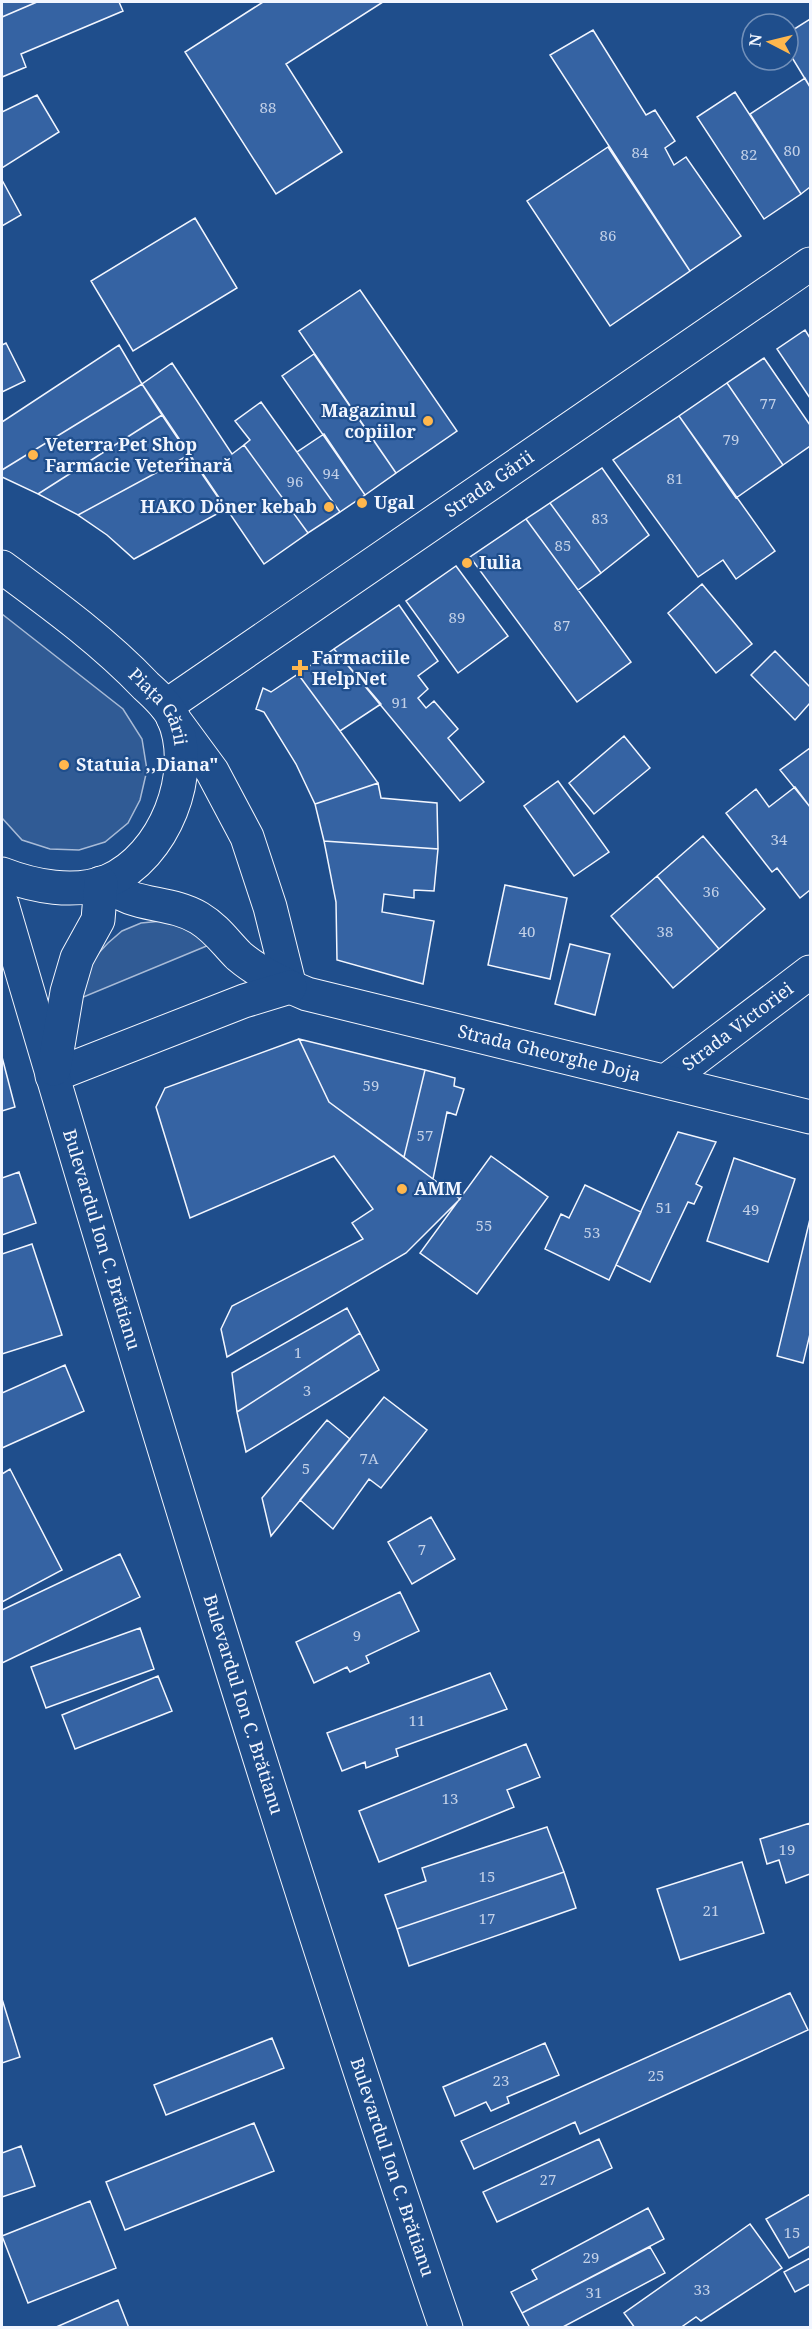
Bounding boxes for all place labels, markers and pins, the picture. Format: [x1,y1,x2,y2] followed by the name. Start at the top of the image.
[321,398,417,443] place label: Magazinul copiilor
[421,414,435,428] marker: Magazinul copiilor
[45,432,233,477] place label: Veterra Pet Shop Farmacie Veterinară
[26,448,40,462] marker: Veterra Pet Shop Farmacie Veterinară
[374,490,415,514] place label: Ugal
[140,494,317,518] place label: HAKO Döner kebab
[355,496,369,510] marker: Ugal
[322,500,336,514] marker: HAKO Döner kebab
[479,550,522,574] place label: Iulia
[460,556,474,570] marker: Iulia
[312,645,410,690] place label: Farmaciile HelpNet
[293,661,307,675] marker: Farmaciile HelpNet
[76,752,218,776] place label: Statuia ,,Diana"
[57,758,71,772] marker: Statuia ,,Diana"
[414,1176,462,1200] place label: AMM
[395,1182,409,1196] marker: AMM

